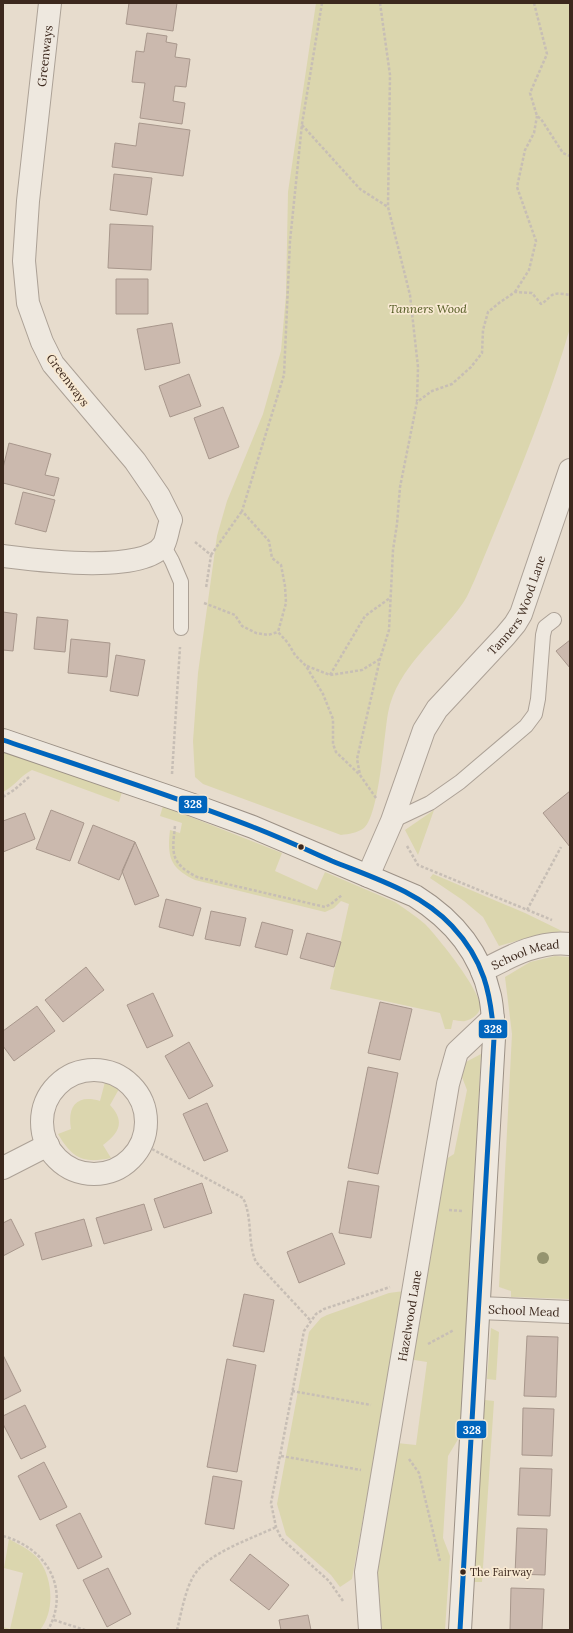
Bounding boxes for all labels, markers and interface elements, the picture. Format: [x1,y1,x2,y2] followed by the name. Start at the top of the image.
[33,24,55,87] street label: Greenways
[389,301,467,316] park label: Tanners Wood
[43,351,93,410] street label: Greenways
[484,553,548,658] street label: Tanners Wood Lane
[178,795,208,814] line badge: 328
[184,797,202,811] text: 328
[296,842,306,852] unlabelled marker
[488,936,560,973] street label: School Mead
[478,1019,508,1039] line badge: 328
[484,1022,502,1036] text: 328
[394,1268,424,1363] street label: Hazelwood Lane
[488,1301,560,1319] street label: School Mead
[456,1420,487,1439] line badge: 328
[463,1423,481,1437] text: 328
[470,1565,532,1579] place label: The Fairway
[458,1567,468,1577] marker: The Fairway

